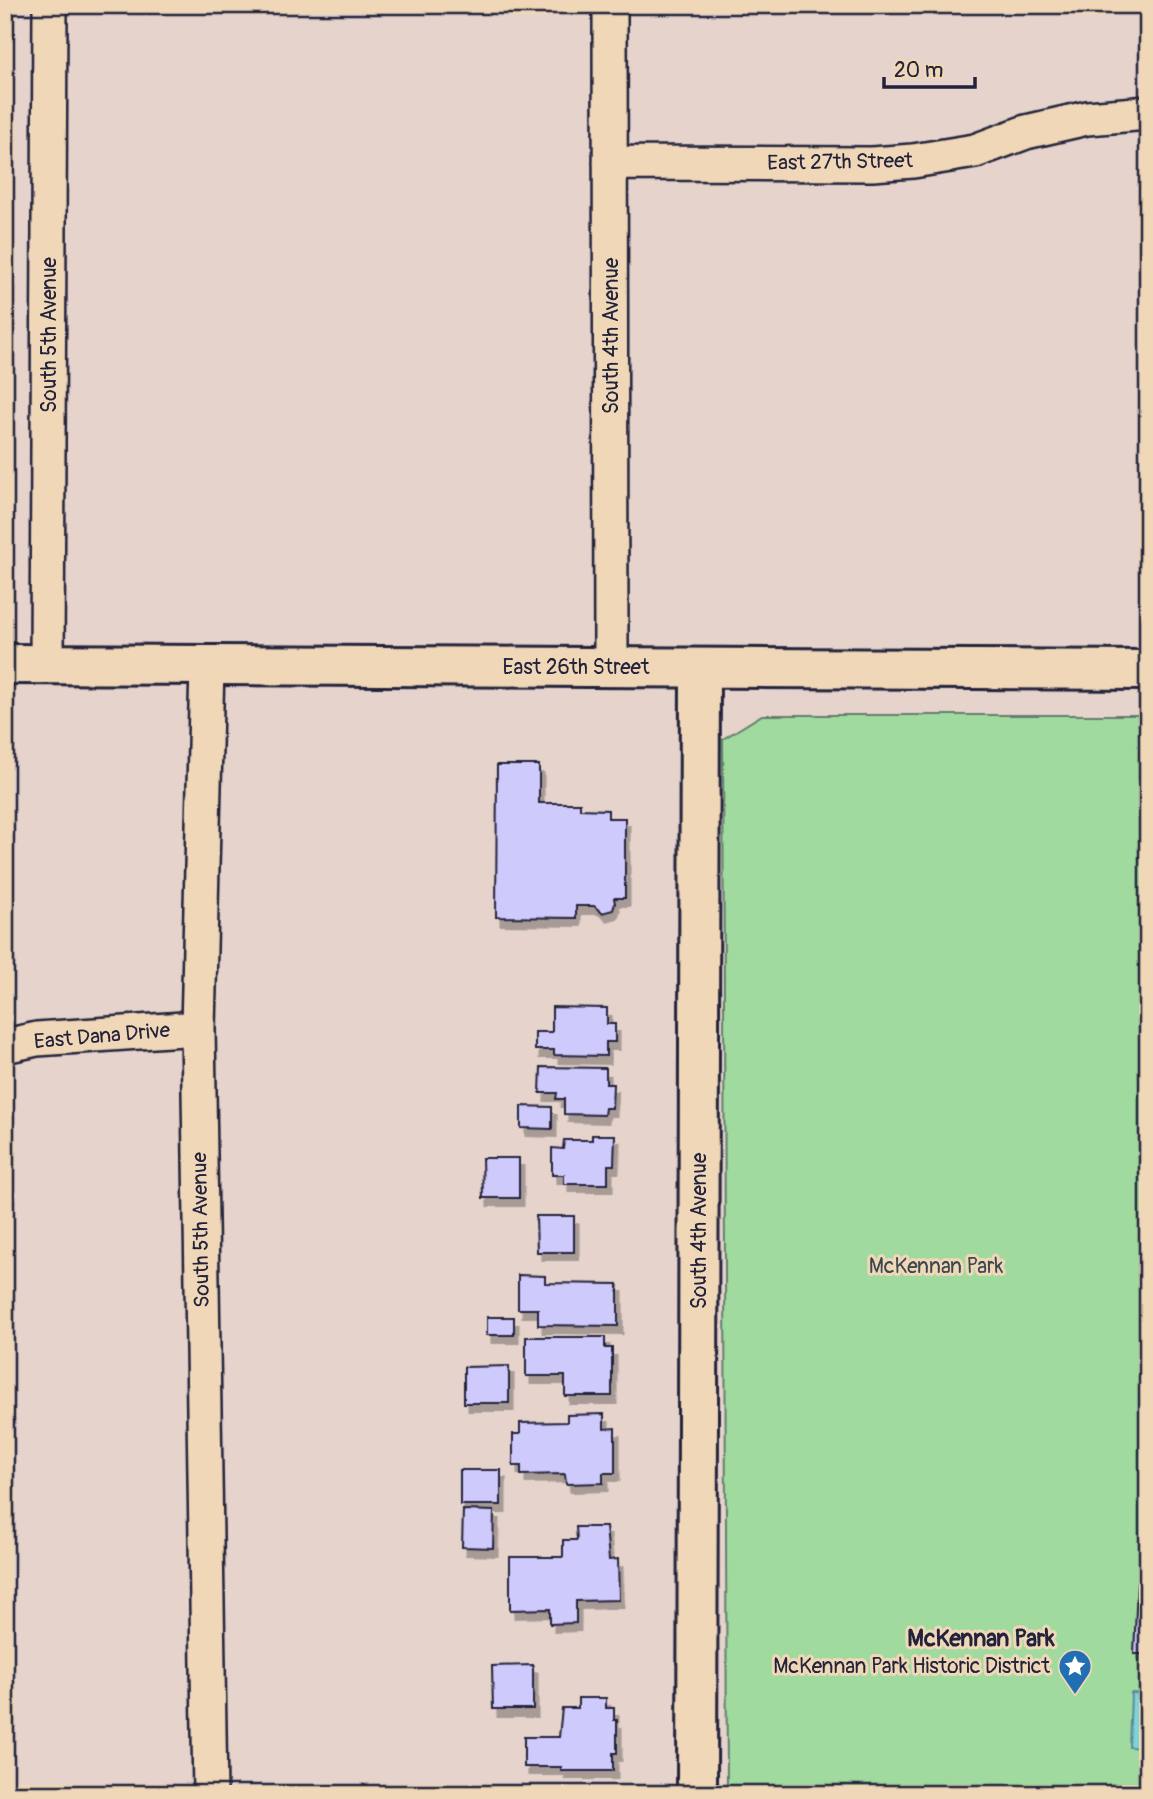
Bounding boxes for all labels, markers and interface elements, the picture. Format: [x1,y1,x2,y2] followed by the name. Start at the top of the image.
[884,46,974,90] scale bar
[894,57,943,84] text: 20 m
[767,147,914,177] street label: East 27th Street
[36,256,63,413] street label: South 5th Avenue
[598,257,625,414] street label: South 4th Avenue
[503,654,650,681] street label: East 26th Street
[33,1017,172,1055] street label: East Dana Drive
[186,1151,216,1308] street label: South 5th Avenue
[686,1152,713,1309] street label: South 4th Avenue
[869,1253,1003,1280] park label: McKennan Park
[907,1624,1055,1653] district label: McKennan Park
[1056,1647,1094,1696] place icon: McKennan Park Historic District
[773,1653,1051,1680] place label: McKennan Park Historic District

